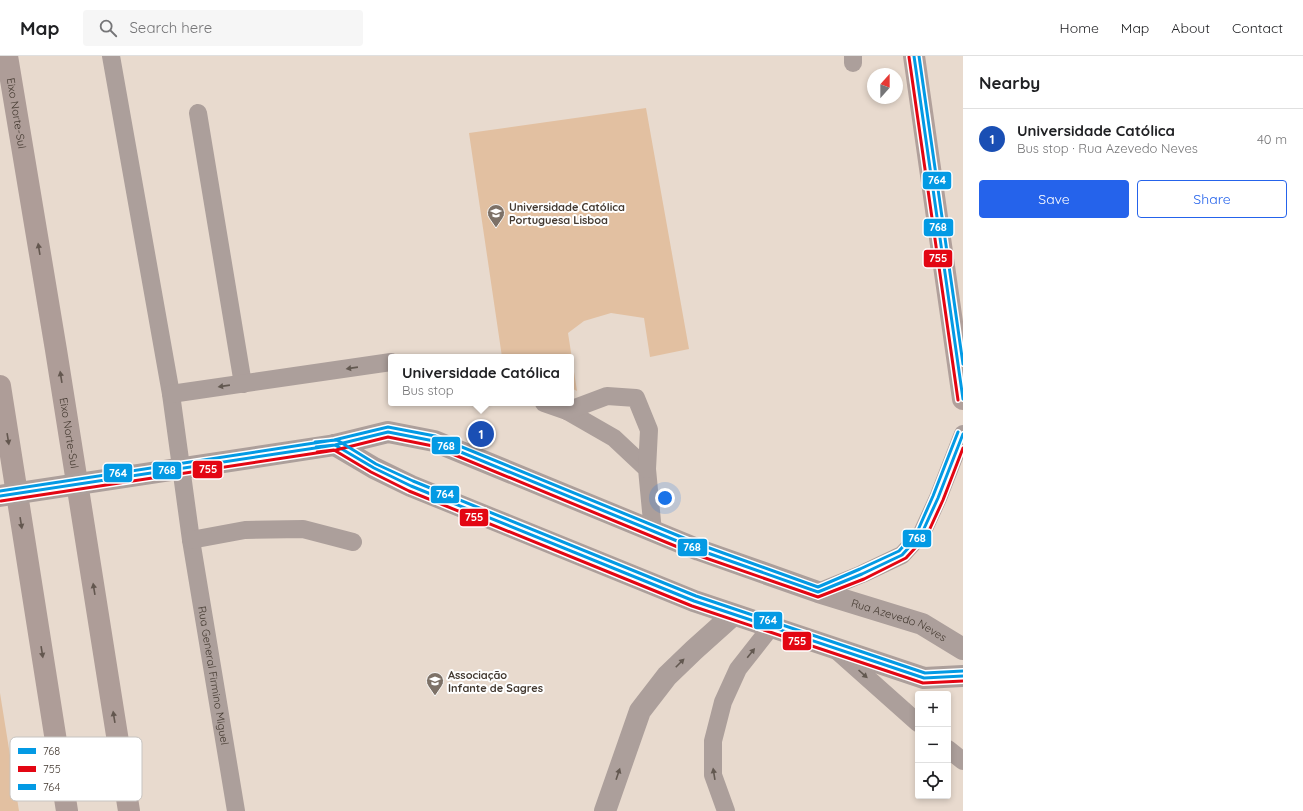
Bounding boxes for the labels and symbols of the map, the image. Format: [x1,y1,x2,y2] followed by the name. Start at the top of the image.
[867,68,903,104] north arrow
[4,77,29,150] street label: Eixo Norte-Sul
[922,171,952,190] line badge: 764
[928,173,947,187] text: 764
[509,200,625,227] place label: Universidade Católica Portuguesa Lisboa
[486,203,506,228] school or university icon: Universidade Católica Portuguesa Lisboa
[923,218,954,237] line badge: 768
[929,220,947,234] text: 768
[36,243,42,255] one-way arrow
[923,249,953,268] line badge: 755
[929,251,947,265] text: 755
[346,365,358,371] one-way arrow
[57,371,63,383] one-way arrow
[218,383,230,389] one-way arrow
[57,396,82,469] street label: Eixo Norte-Sul
[468,419,494,449] pin: 1
[5,432,11,445] one-way arrow
[431,436,461,455] line badge: 768
[437,439,455,453] text: 768
[192,460,223,479] line badge: 755
[152,461,182,480] line badge: 768
[199,462,217,476] text: 755
[103,463,133,483] line badge: 764
[158,463,176,477] text: 768
[109,466,128,480] text: 764
[430,485,460,504] line badge: 764
[436,487,455,501] text: 764
[655,488,675,508] your location
[459,508,489,527] line badge: 755
[465,510,483,524] text: 755
[18,517,24,530] one-way arrow
[902,529,932,548] line badge: 768
[908,531,926,545] text: 768
[677,538,708,557] line badge: 768
[683,540,701,554] text: 768
[91,583,97,595] one-way arrow
[850,596,949,644] street label: Rua Azevedo Neves
[195,605,232,746] street label: Rua General Firmino Miguel
[753,611,783,630] line badge: 764
[759,613,778,627] text: 764
[782,631,812,651] line badge: 755
[788,634,806,648] text: 755
[39,646,45,658] one-way arrow
[746,648,755,659] one-way arrow
[675,658,685,668] one-way arrow
[448,668,543,695] place label: Associação Infante de Sagres
[858,670,868,679] one-way arrow
[425,671,445,696] school or university icon: Associação Infante de Sagres
[111,711,117,723] one-way arrow
[10,737,142,801] legend
[43,744,60,758] text: 768
[43,762,61,776] text: 755
[615,768,621,780] one-way arrow
[711,768,717,780] one-way arrow
[43,780,60,794] text: 764

